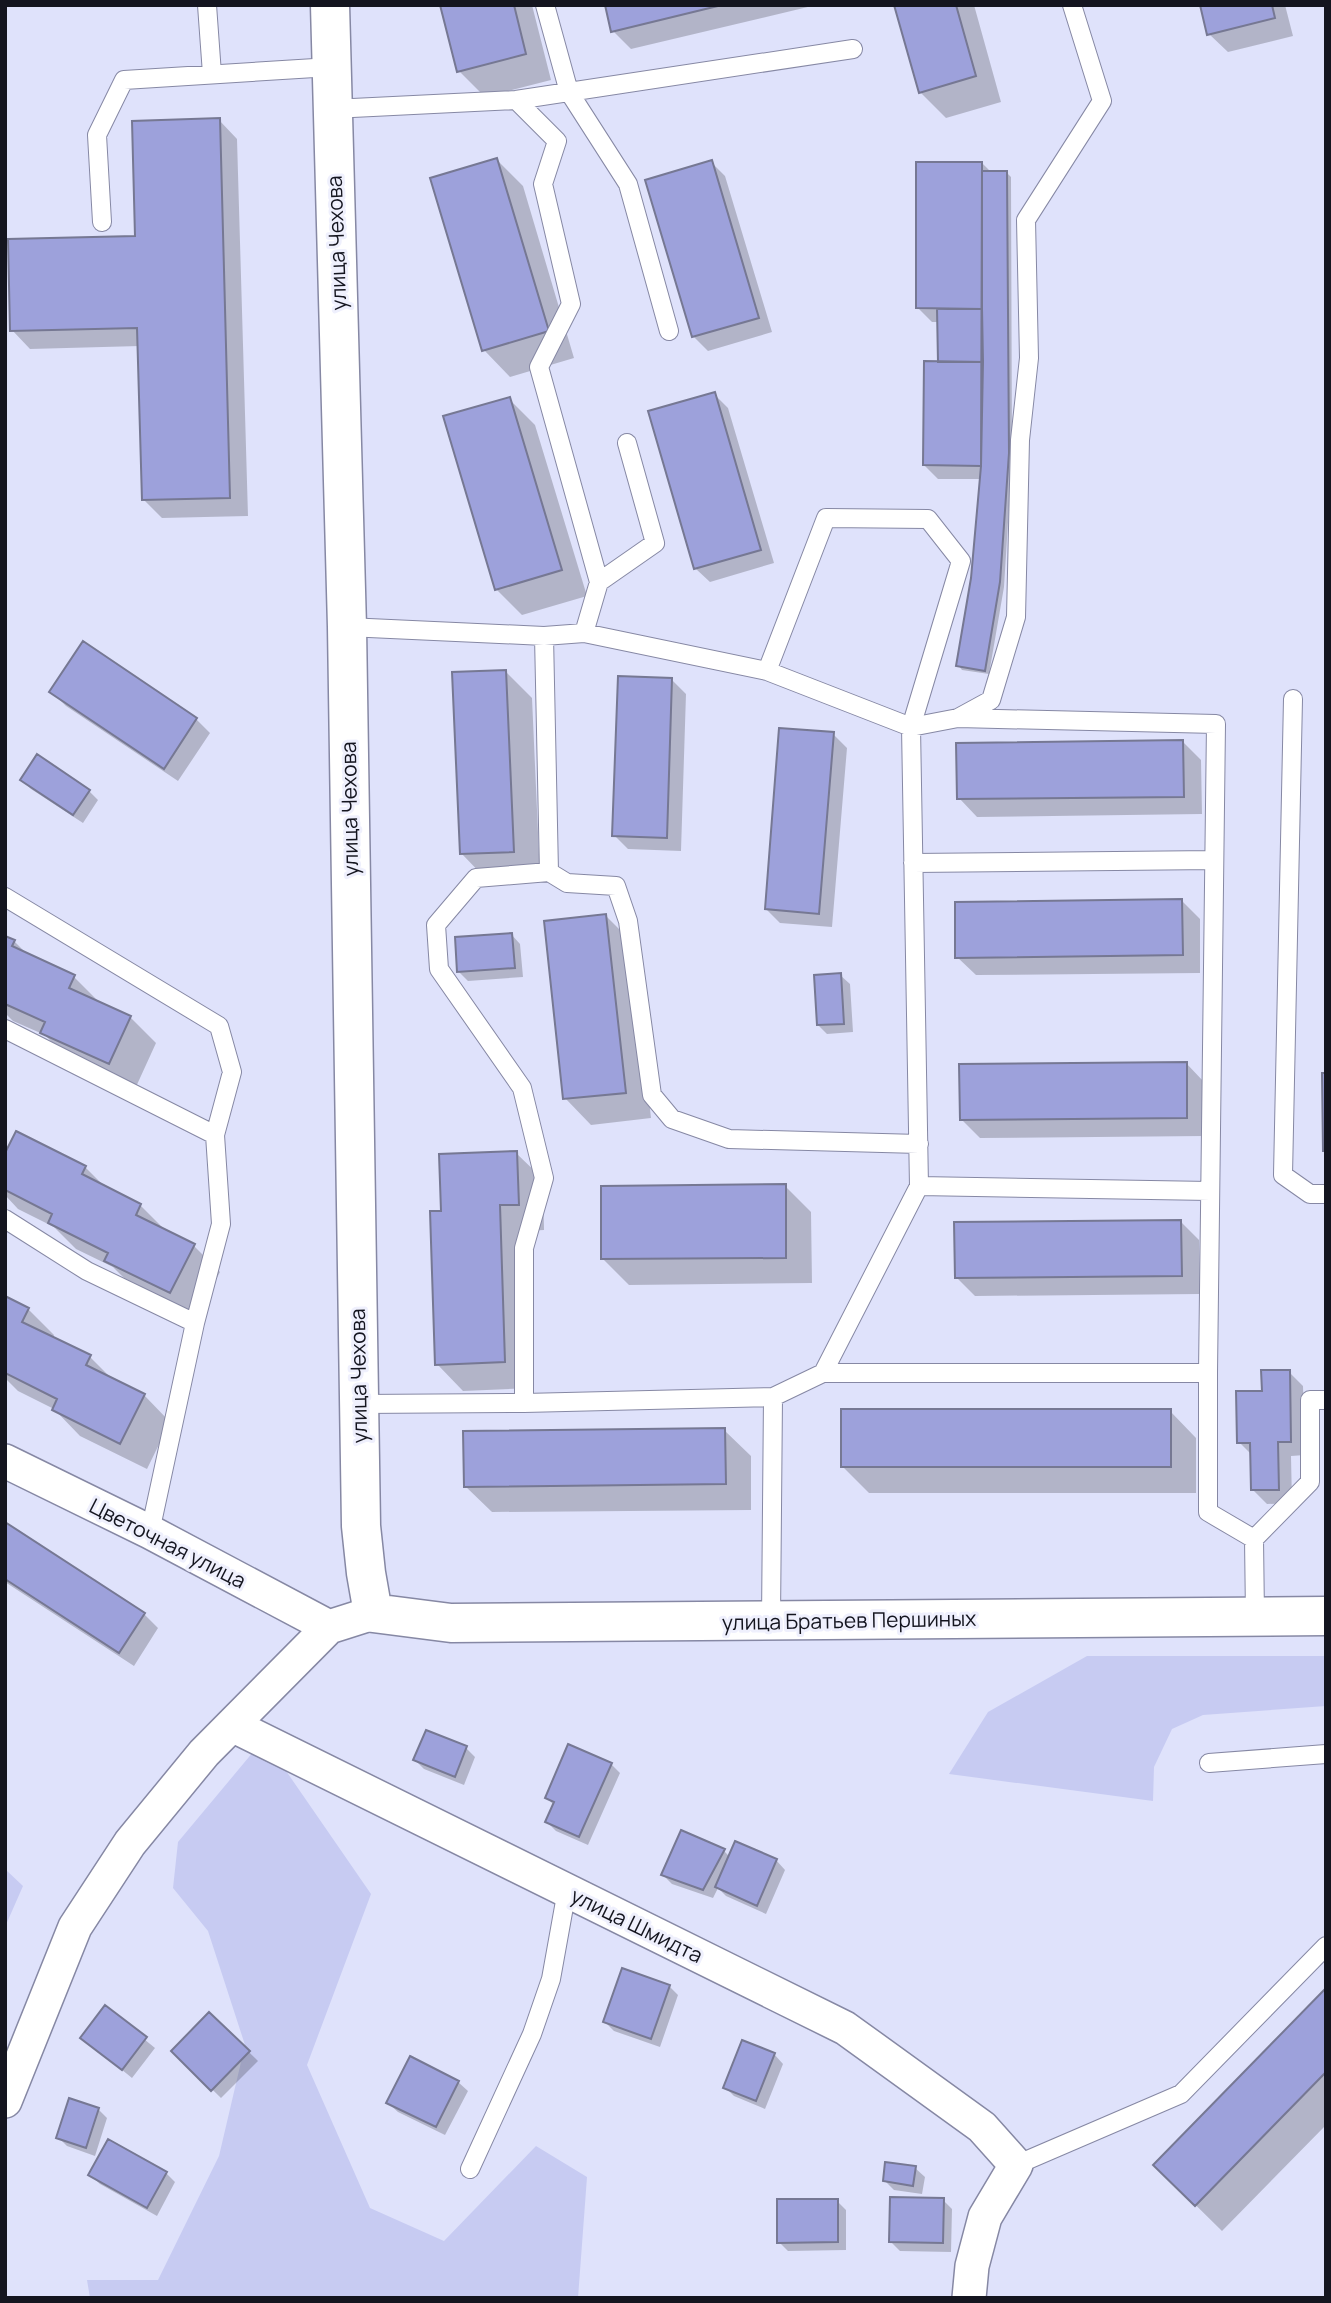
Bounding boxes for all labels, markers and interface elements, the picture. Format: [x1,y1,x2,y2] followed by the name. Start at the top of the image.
[320,175,352,311] street label: улица Чехова
[334,741,364,877] street label: улица Чехова
[343,1308,373,1444] street label: улица Чехова
[85,1492,251,1594] street label: Цветочная улица
[722,1604,976,1636] street label: улица Братьев Першиных
[566,1881,708,1969] street label: улица Шмидта

